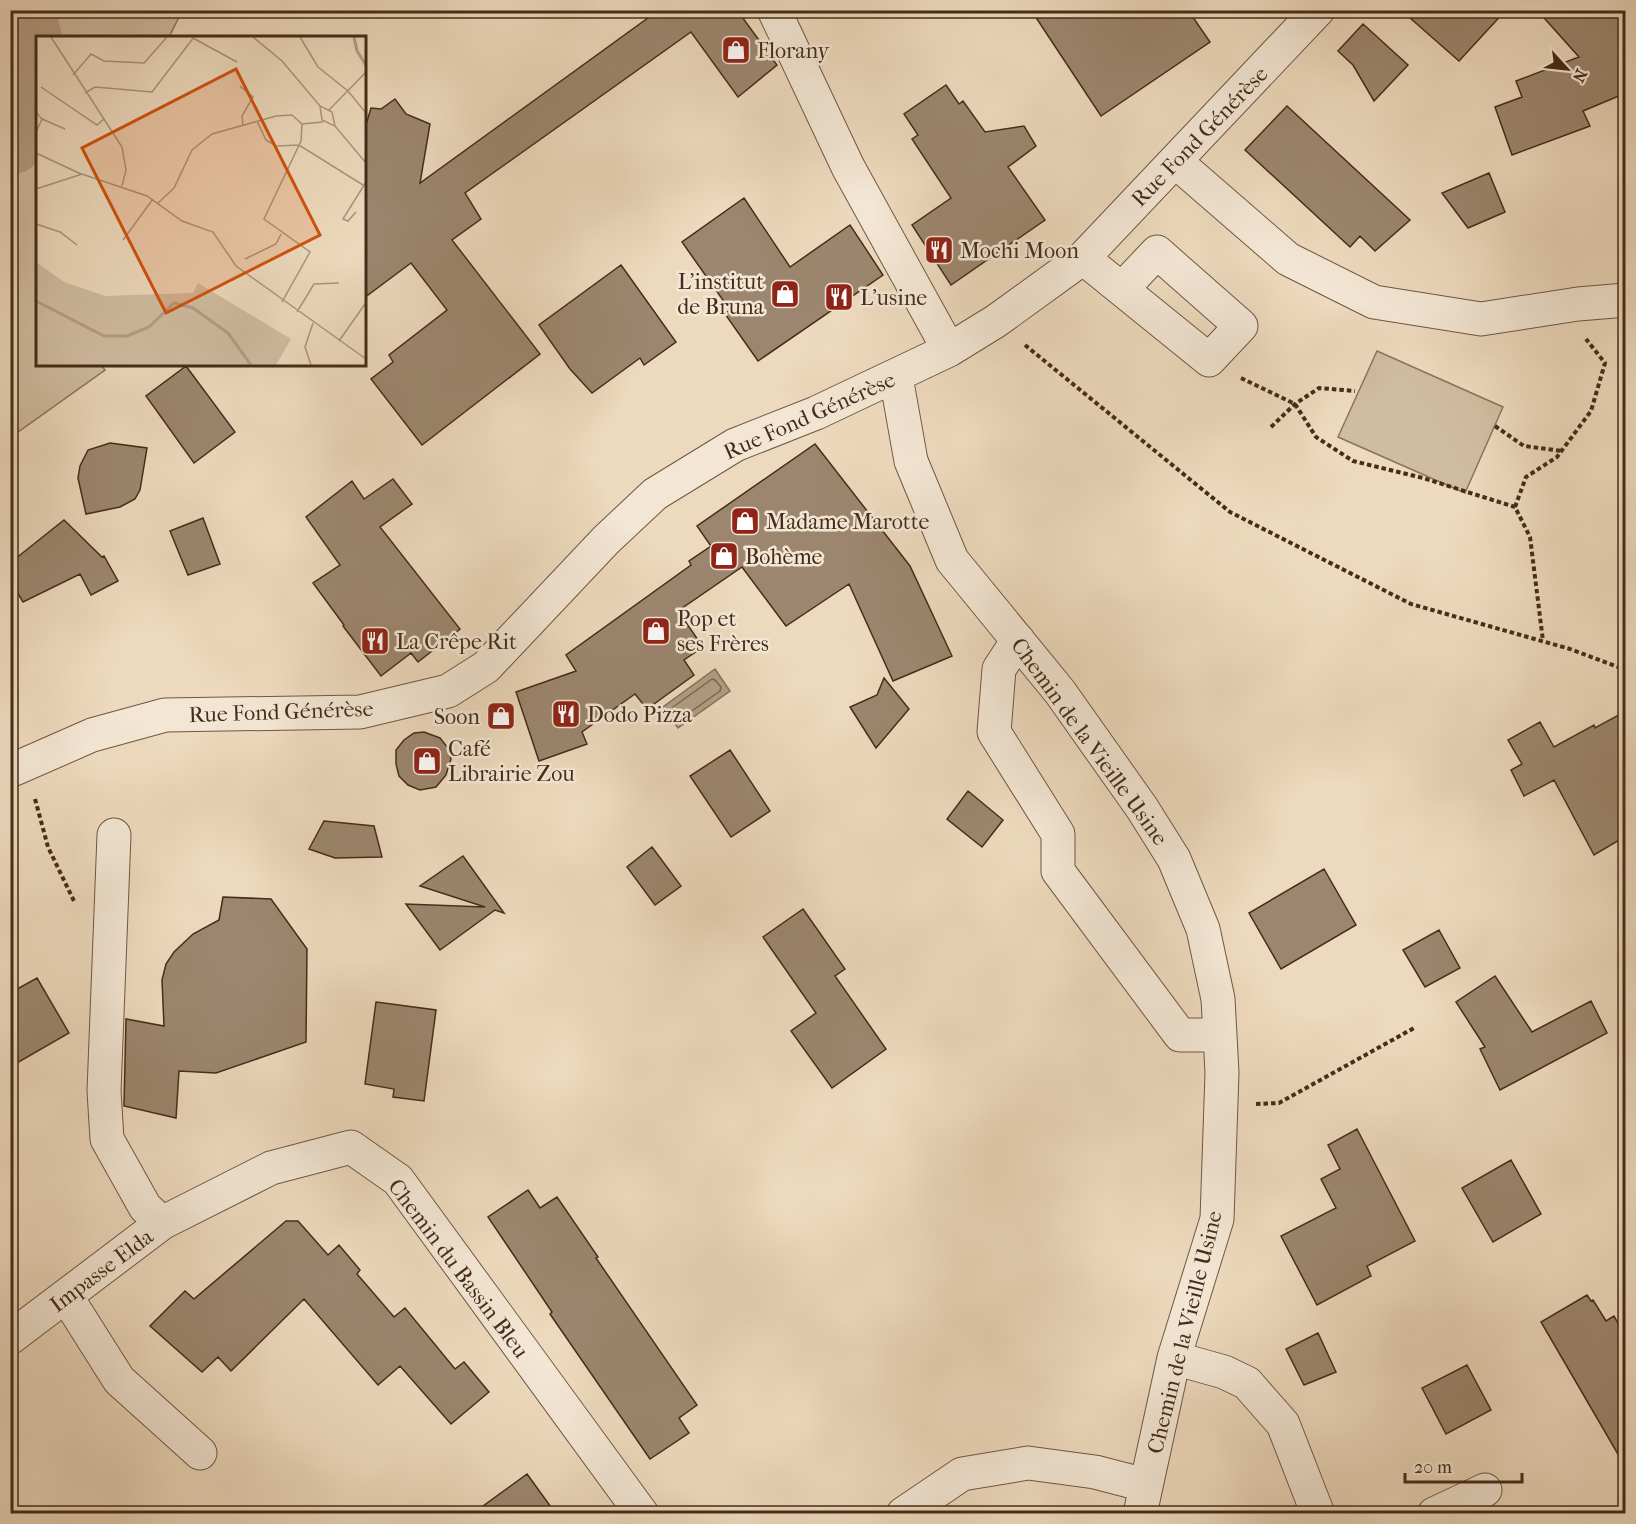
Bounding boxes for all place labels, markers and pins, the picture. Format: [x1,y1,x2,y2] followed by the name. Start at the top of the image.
[720,34,752,66] shop icon: Florany
[757,38,831,64] place label: Florany
[923,234,955,266] restaurant icon: Mochi Moon
[960,238,1079,264] place label: Mochi Moon
[677,269,765,320] place label: L'institut de Bruna
[769,278,801,310] shop icon: L'institut de Bruna
[823,281,855,313] restaurant icon: L’usine
[860,285,927,311] place label: L’usine
[729,505,761,537] shop icon: Madame Marotte
[766,509,930,535] place label: Madame Marotte
[708,540,740,572] shop icon: Bohème
[745,544,823,570] place label: Bohème
[677,606,769,657] place label: Pop et ses Frères
[640,615,672,647] shop icon: Pop et ses Frères
[359,625,391,657] restaurant icon: La Crêpe Rit
[396,629,517,655] place label: La Crêpe Rit
[550,698,582,730] restaurant icon: Dodo Pizza
[485,700,517,732] shop icon: Soon
[587,702,693,728] place label: Dodo Pizza
[434,704,480,730] place label: Soon
[448,736,575,787] place label: Café Librairie Zou
[411,745,443,777] shop icon: Café Librairie Zou

